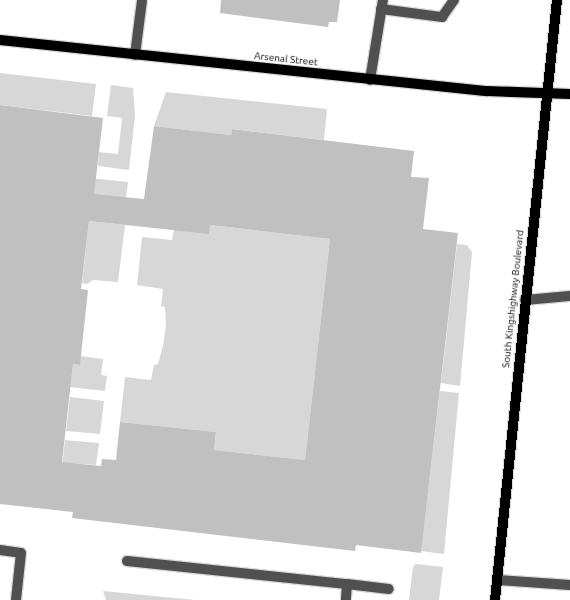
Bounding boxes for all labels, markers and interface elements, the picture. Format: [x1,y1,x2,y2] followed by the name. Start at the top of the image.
[254,50,318,68] street label: Arsenal Street
[500,229,526,369] street label: South Kingshighway Boulevard

